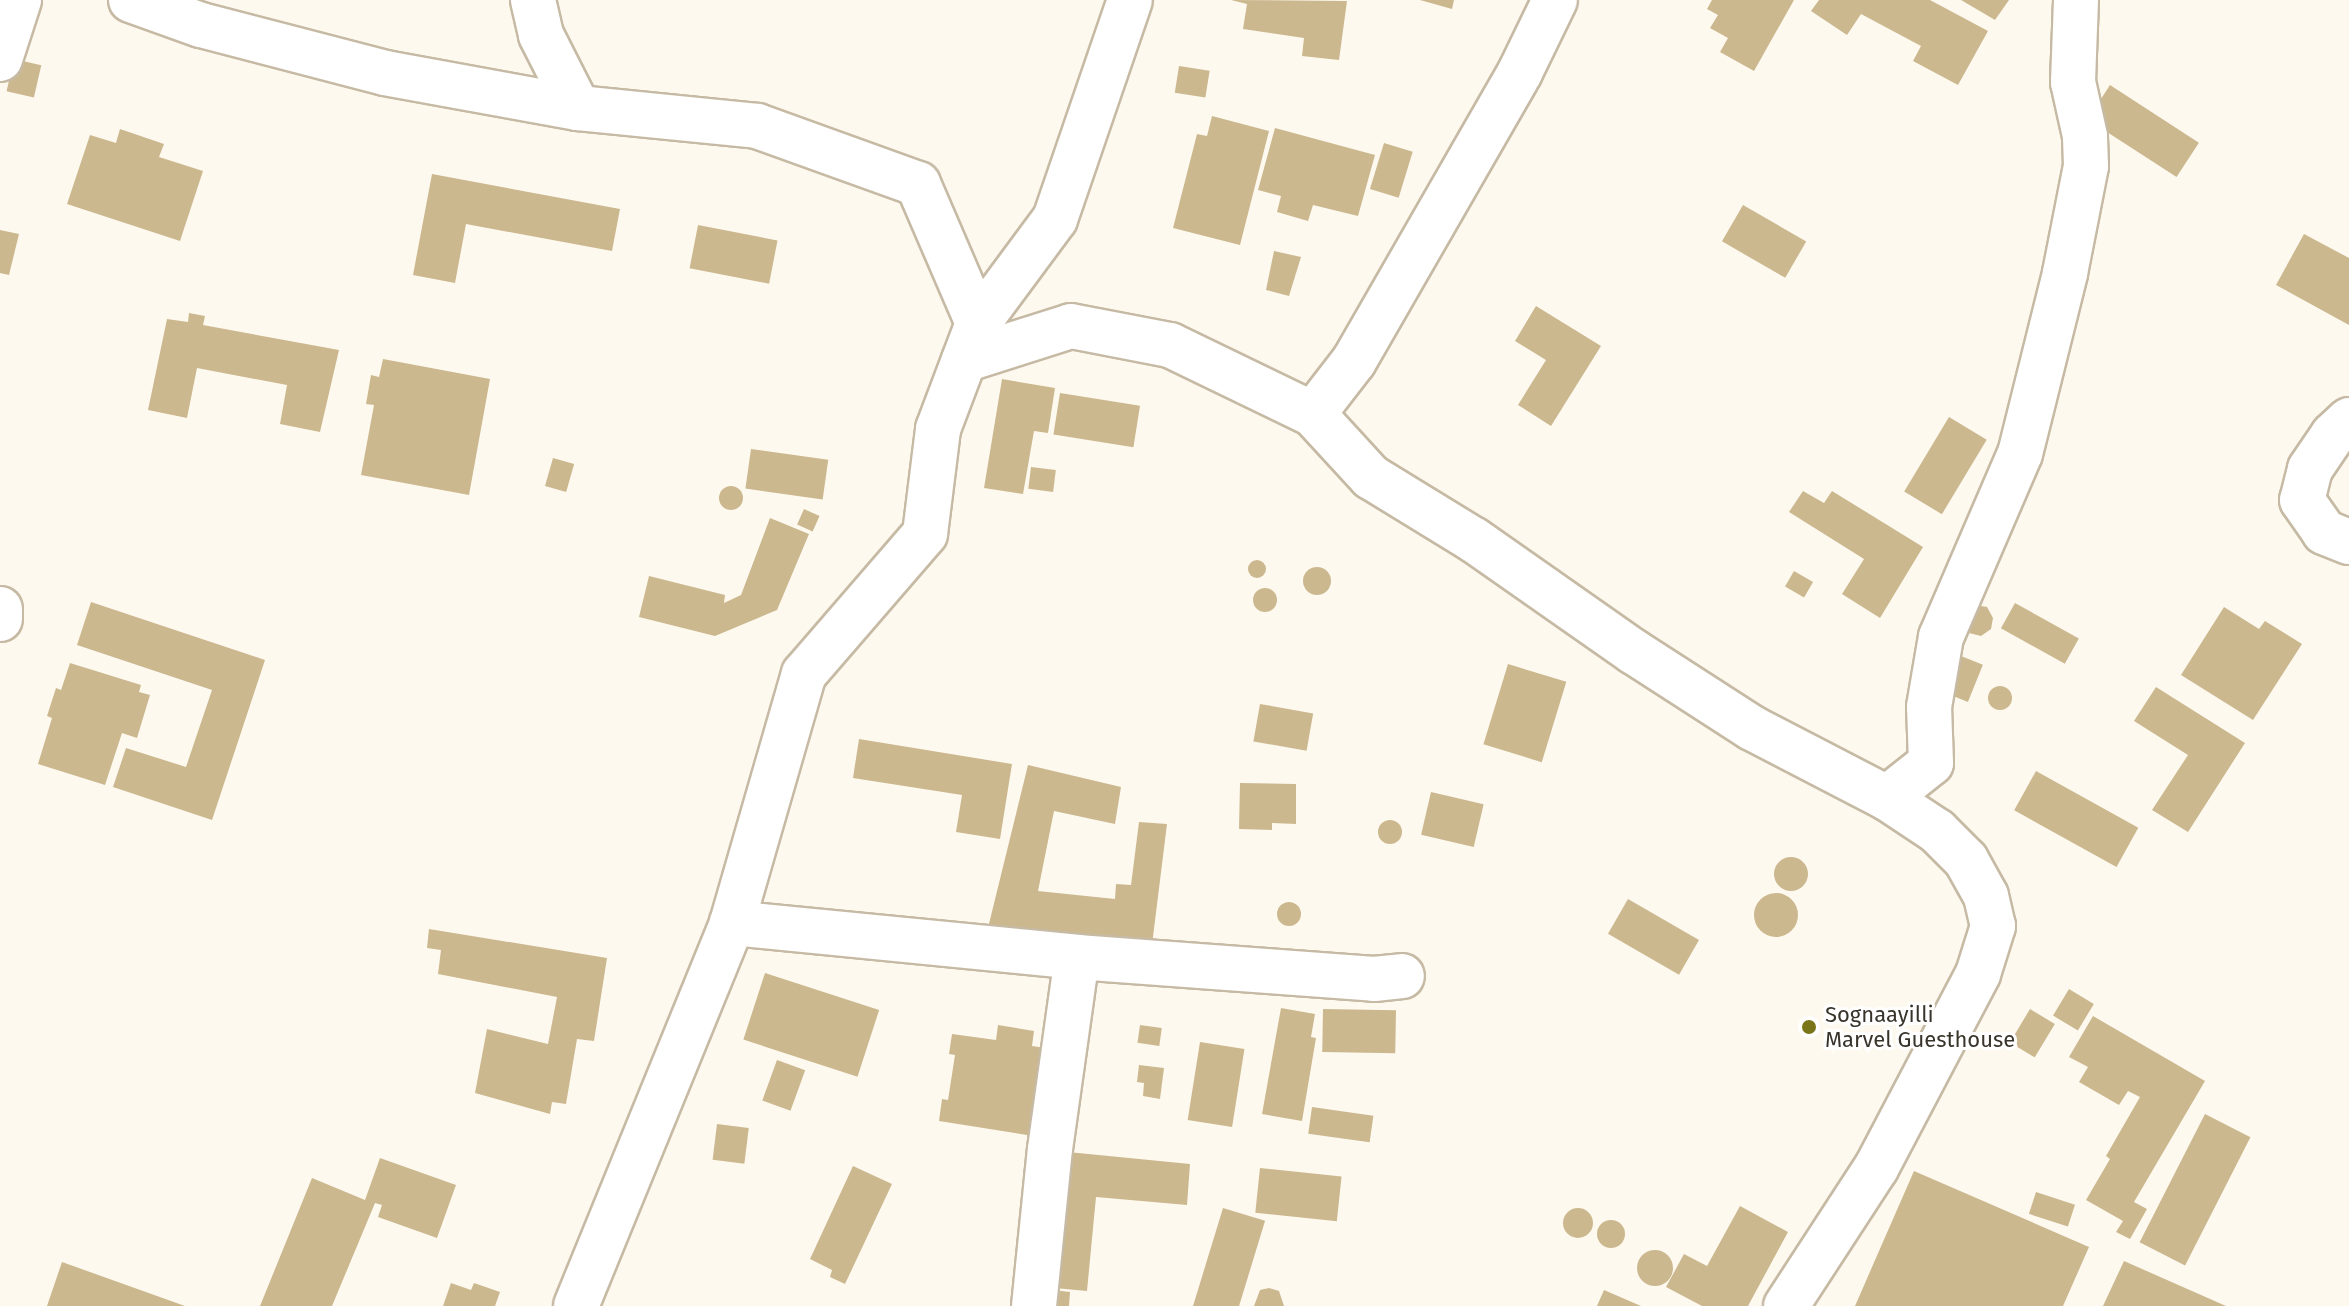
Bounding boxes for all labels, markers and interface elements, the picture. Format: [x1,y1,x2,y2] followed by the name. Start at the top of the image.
[1825,1001,2015,1052] place label: Sognaayilli Marvel Guesthouse
[1800,1018,1818,1036] marker: Sognaayilli Marvel Guesthouse

